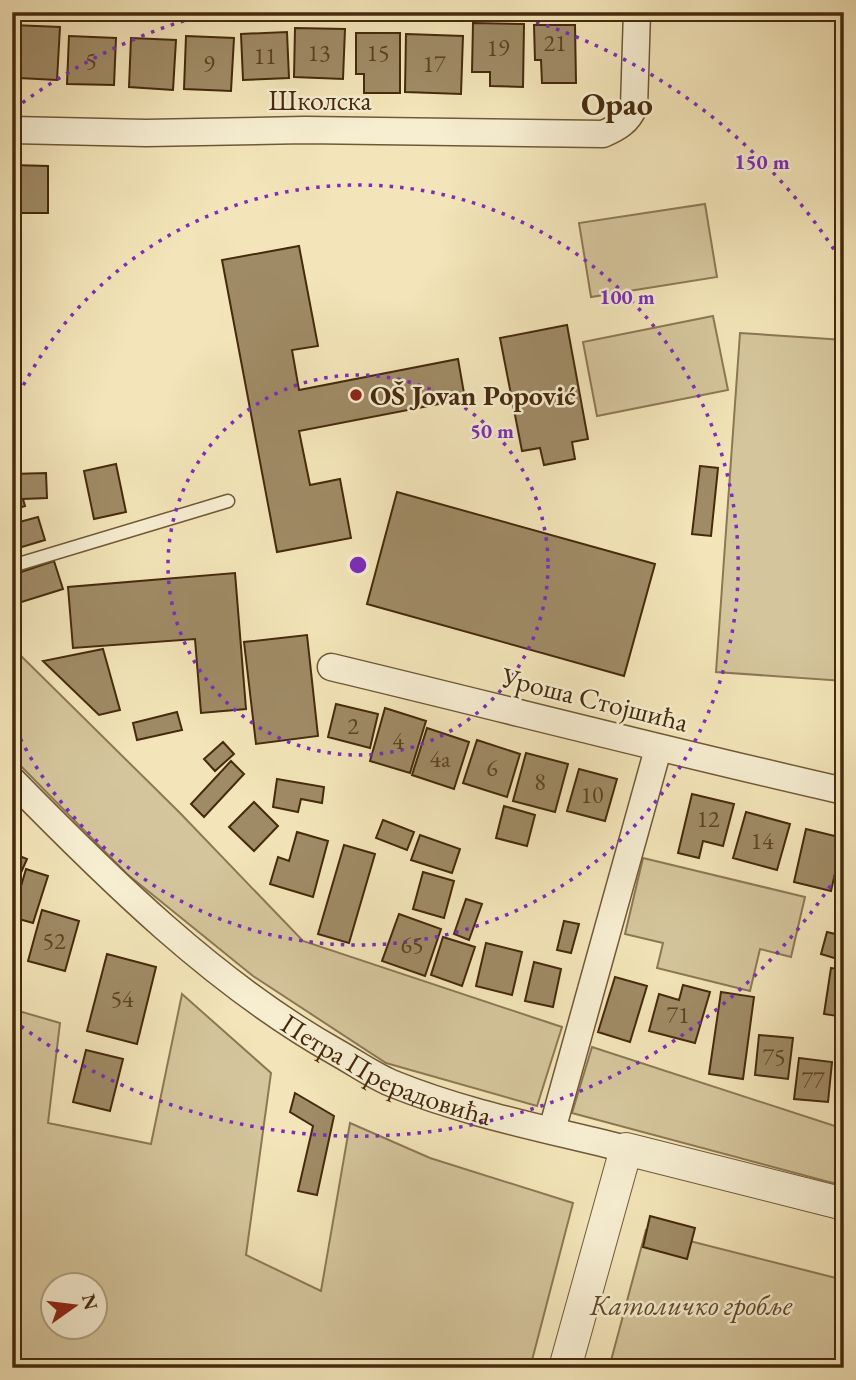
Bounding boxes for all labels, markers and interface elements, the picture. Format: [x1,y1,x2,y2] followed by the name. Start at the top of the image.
[543,27,567,58] house number: 21
[486,32,510,63] house number: 19
[307,37,331,68] house number: 13
[366,37,390,68] house number: 15
[253,40,277,71] house number: 11
[85,45,97,76] house number: 5
[203,48,215,79] house number: 9
[422,48,446,79] house number: 17
[268,82,373,118] street label: Школска
[581,83,653,125] district label: Орао
[734,148,790,175] text: 150 m
[599,283,655,310] text: 100 m
[370,377,576,413] place label: OŠ Jovan Popović
[348,387,364,403] marker: OŠ Jovan Popović
[470,417,514,444] text: 50 m
[346,553,370,577] centre of rings
[497,658,693,740] street label: Уроша Стојшића
[347,710,359,741] house number: 2
[392,725,404,756] house number: 4
[429,743,451,774] house number: 4a
[486,752,498,783] house number: 6
[534,766,546,797] house number: 8
[580,779,604,810] house number: 10
[696,803,720,834] house number: 12
[750,825,774,856] house number: 14
[42,925,66,956] house number: 52
[400,929,424,960] house number: 65
[110,983,134,1014] house number: 54
[666,999,690,1030] house number: 71
[274,1005,496,1133] street label: Петра Прерадовића
[762,1041,786,1072] house number: 75
[801,1064,825,1095] house number: 77
[38,1272,108,1342] north arrow
[589,1287,793,1323] park label: Католичко гробље
[76,1292,104,1313] text: N

